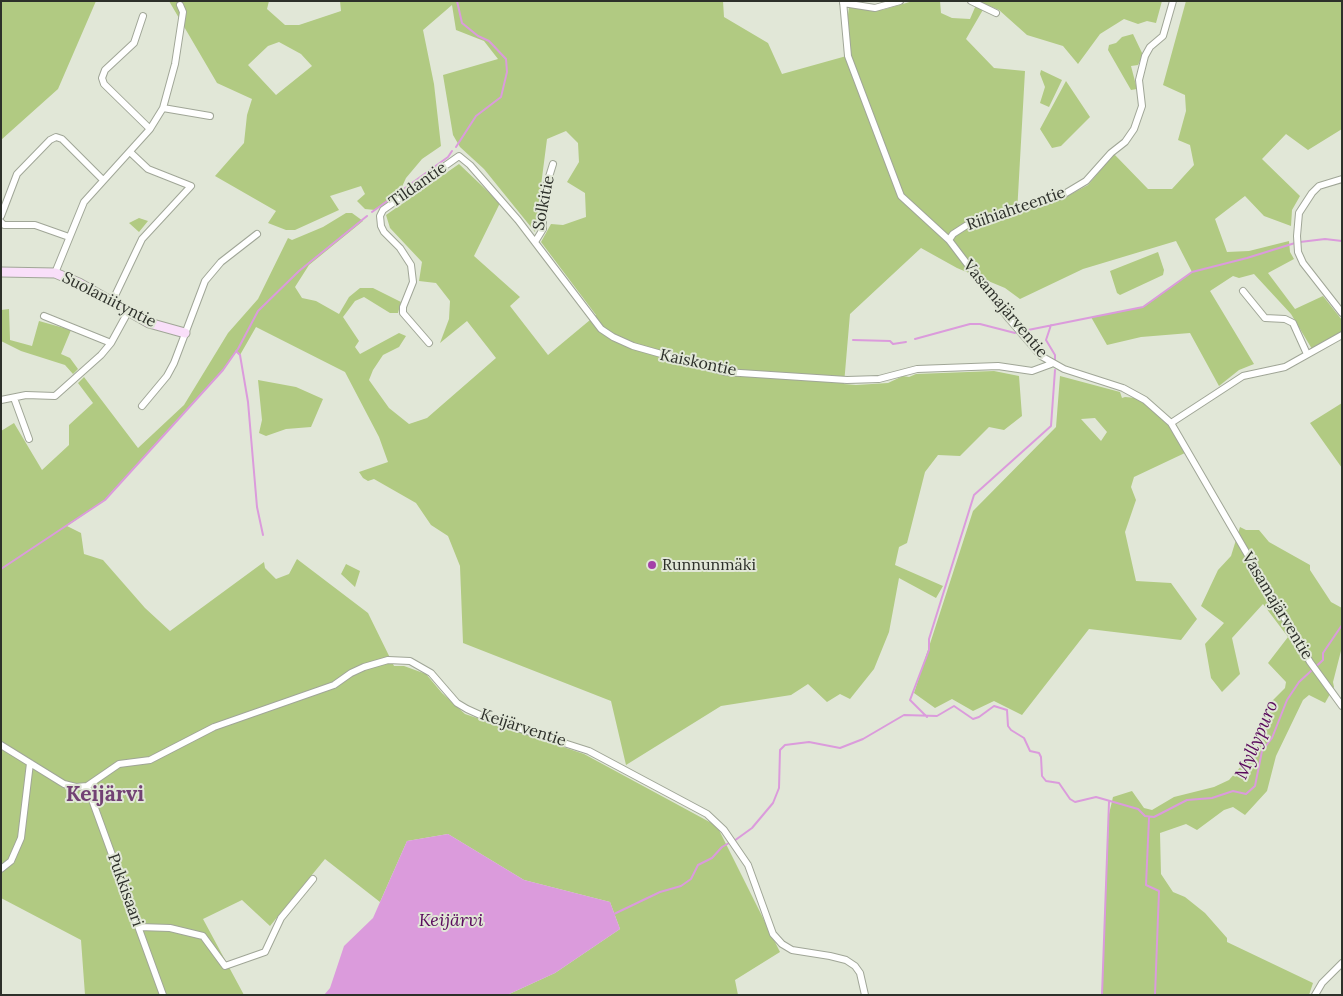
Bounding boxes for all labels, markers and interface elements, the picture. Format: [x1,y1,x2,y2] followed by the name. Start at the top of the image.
[386,158,450,212] street label: Tildantie
[529,174,559,232] street label: Solkitie
[964,183,1068,235] street label: Riihiahteentie
[959,256,1051,362] street label: Vasamajärventie
[59,268,159,332] street label: Suolaniityntie
[658,346,738,380] street label: Kaiskontie
[1237,549,1317,663] street label: Vasamajärventie
[662,555,756,575] place label: Runnunmäki
[646,559,658,571] marker: Runnunmäki
[1231,697,1283,783] water label: Myllypuro
[478,705,568,751] street label: Keijärventie
[66,782,144,808] district label: Keijärvi
[103,851,147,929] street label: Pukkisaari
[419,910,483,932] water label: Keijärvi

